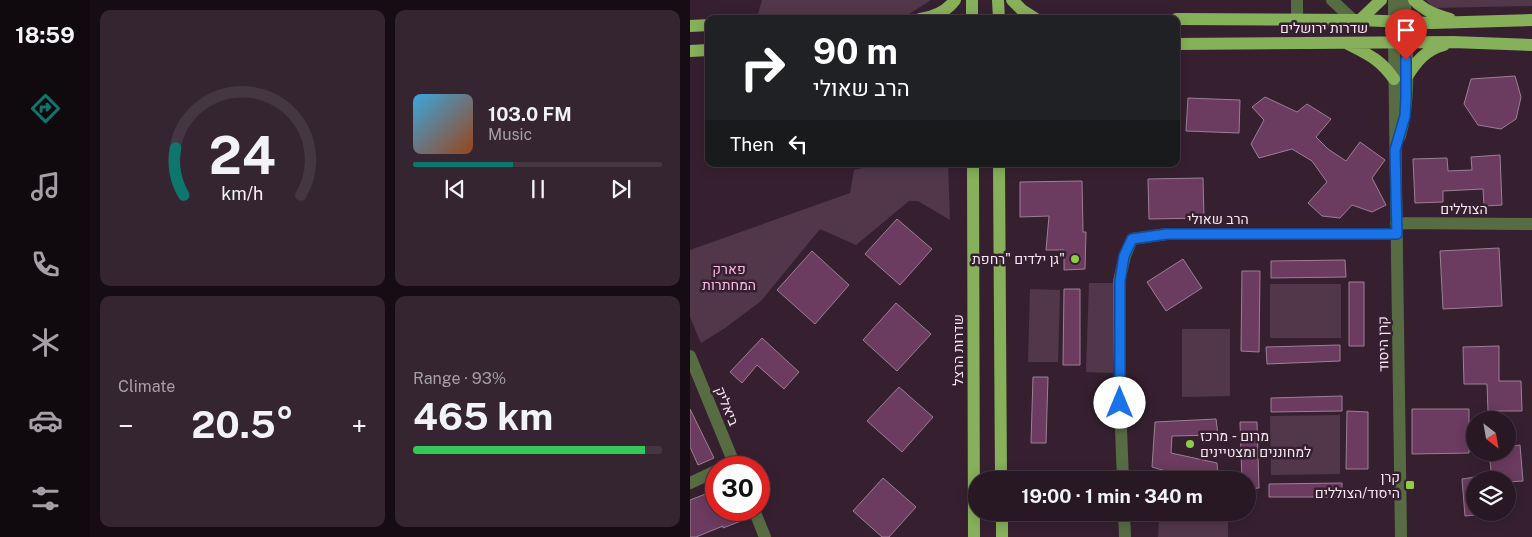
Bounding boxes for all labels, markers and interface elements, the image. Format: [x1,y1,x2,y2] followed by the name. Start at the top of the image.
[1385,9,1427,60] pin
[1392,16,1420,44] icon: arrive
[1280,20,1368,36] street label: שדרות ירושלים
[15,22,75,48] text: 18:59
[813,31,898,72] text: 90 m
[730,35,795,100] icon: right
[813,75,910,101] text: הרב שאולי
[28,91,63,126] icon: directions
[488,103,572,125] text: 103.0 FM
[209,125,276,186] text: 24
[488,125,532,144] text: Music
[784,130,812,158] icon: left
[730,133,774,155] text: Then
[28,169,63,204] icon: music
[441,175,469,203] icon: previous
[524,175,552,203] icon: pause
[607,175,635,203] icon: next
[221,183,264,204] text: km/h
[1440,201,1488,217] street label: הצוללים
[1187,211,1249,227] street label: הרב שאולי
[28,247,63,282] icon: phone
[972,251,1065,267] place label: גן ילדים "רחפת"
[1069,253,1081,265] marker: גן ילדים "רחפת"
[702,261,756,293] park label: פארק המחתרות
[950,314,966,386] street label: שדרות הרצל
[1375,316,1391,372] street label: קרן היסוד
[28,325,63,360] icon: climate
[413,369,506,388] text: Range · 93%
[1093,376,1145,428] position arrow
[118,377,175,396] text: Climate
[712,384,742,428] street label: ביאליק
[413,394,553,439] text: 465 km
[191,402,294,447] text: 20.5°
[28,403,63,438] icon: car
[118,409,134,442] text: −
[351,409,367,442] text: +
[1466,411,1516,461] north arrow
[1466,411,1516,521] map controls
[1200,428,1311,460] place label: מרום - מרכז למחוננים ומצטיינים
[1184,438,1196,450] marker: מרום - מרכז למחוננים ומצטיינים
[705,456,770,521] speed limit sign: 30
[1315,469,1400,501] place label: קרן היסוד/הצוללים
[1466,471,1516,521] button: layers
[1404,479,1416,491] marker: קרן היסוד/הצוללים
[28,481,63,516] icon: filters
[1021,485,1203,507] text: 19:00 · 1 min · 340 m

